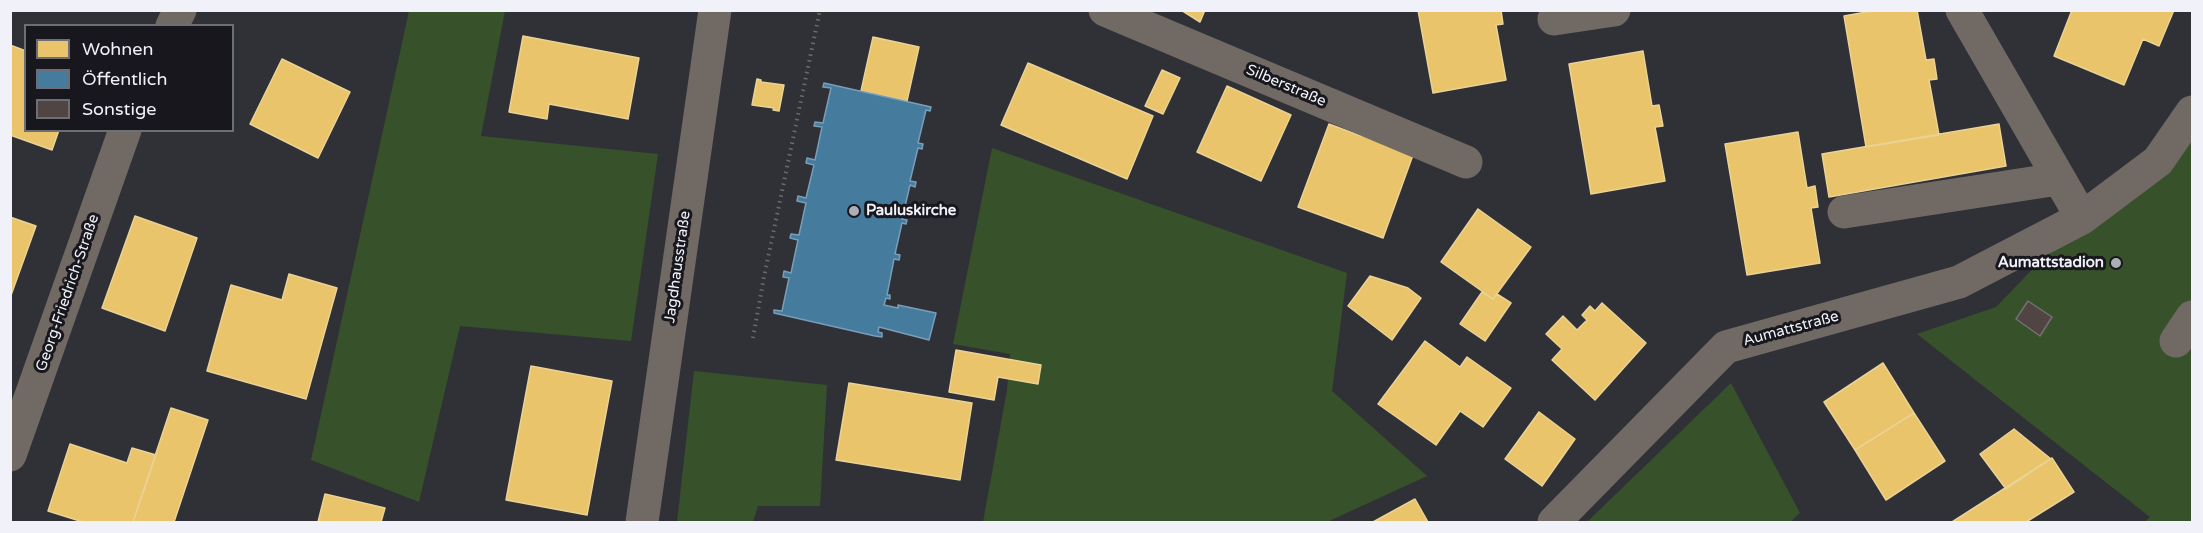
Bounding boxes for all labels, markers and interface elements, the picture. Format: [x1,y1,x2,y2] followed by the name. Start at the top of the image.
[24,24,234,132] legend
[82,38,153,60] text: Wohnen
[1243,61,1329,111] street label: Silberstraße
[82,68,167,90] text: Öffentlich
[82,98,156,120] text: Sonstige
[866,202,956,220] place label: Pauluskirche
[847,204,861,218] marker: Pauluskirche
[661,210,695,324] street label: Jagdhausstraße
[33,212,103,374] street label: Georg-Friedrich-Straße
[1998,254,2104,272] place label: Aumattstadion
[2109,256,2123,270] marker: Aumattstadion
[1741,308,1841,350] street label: Aumattstraße

